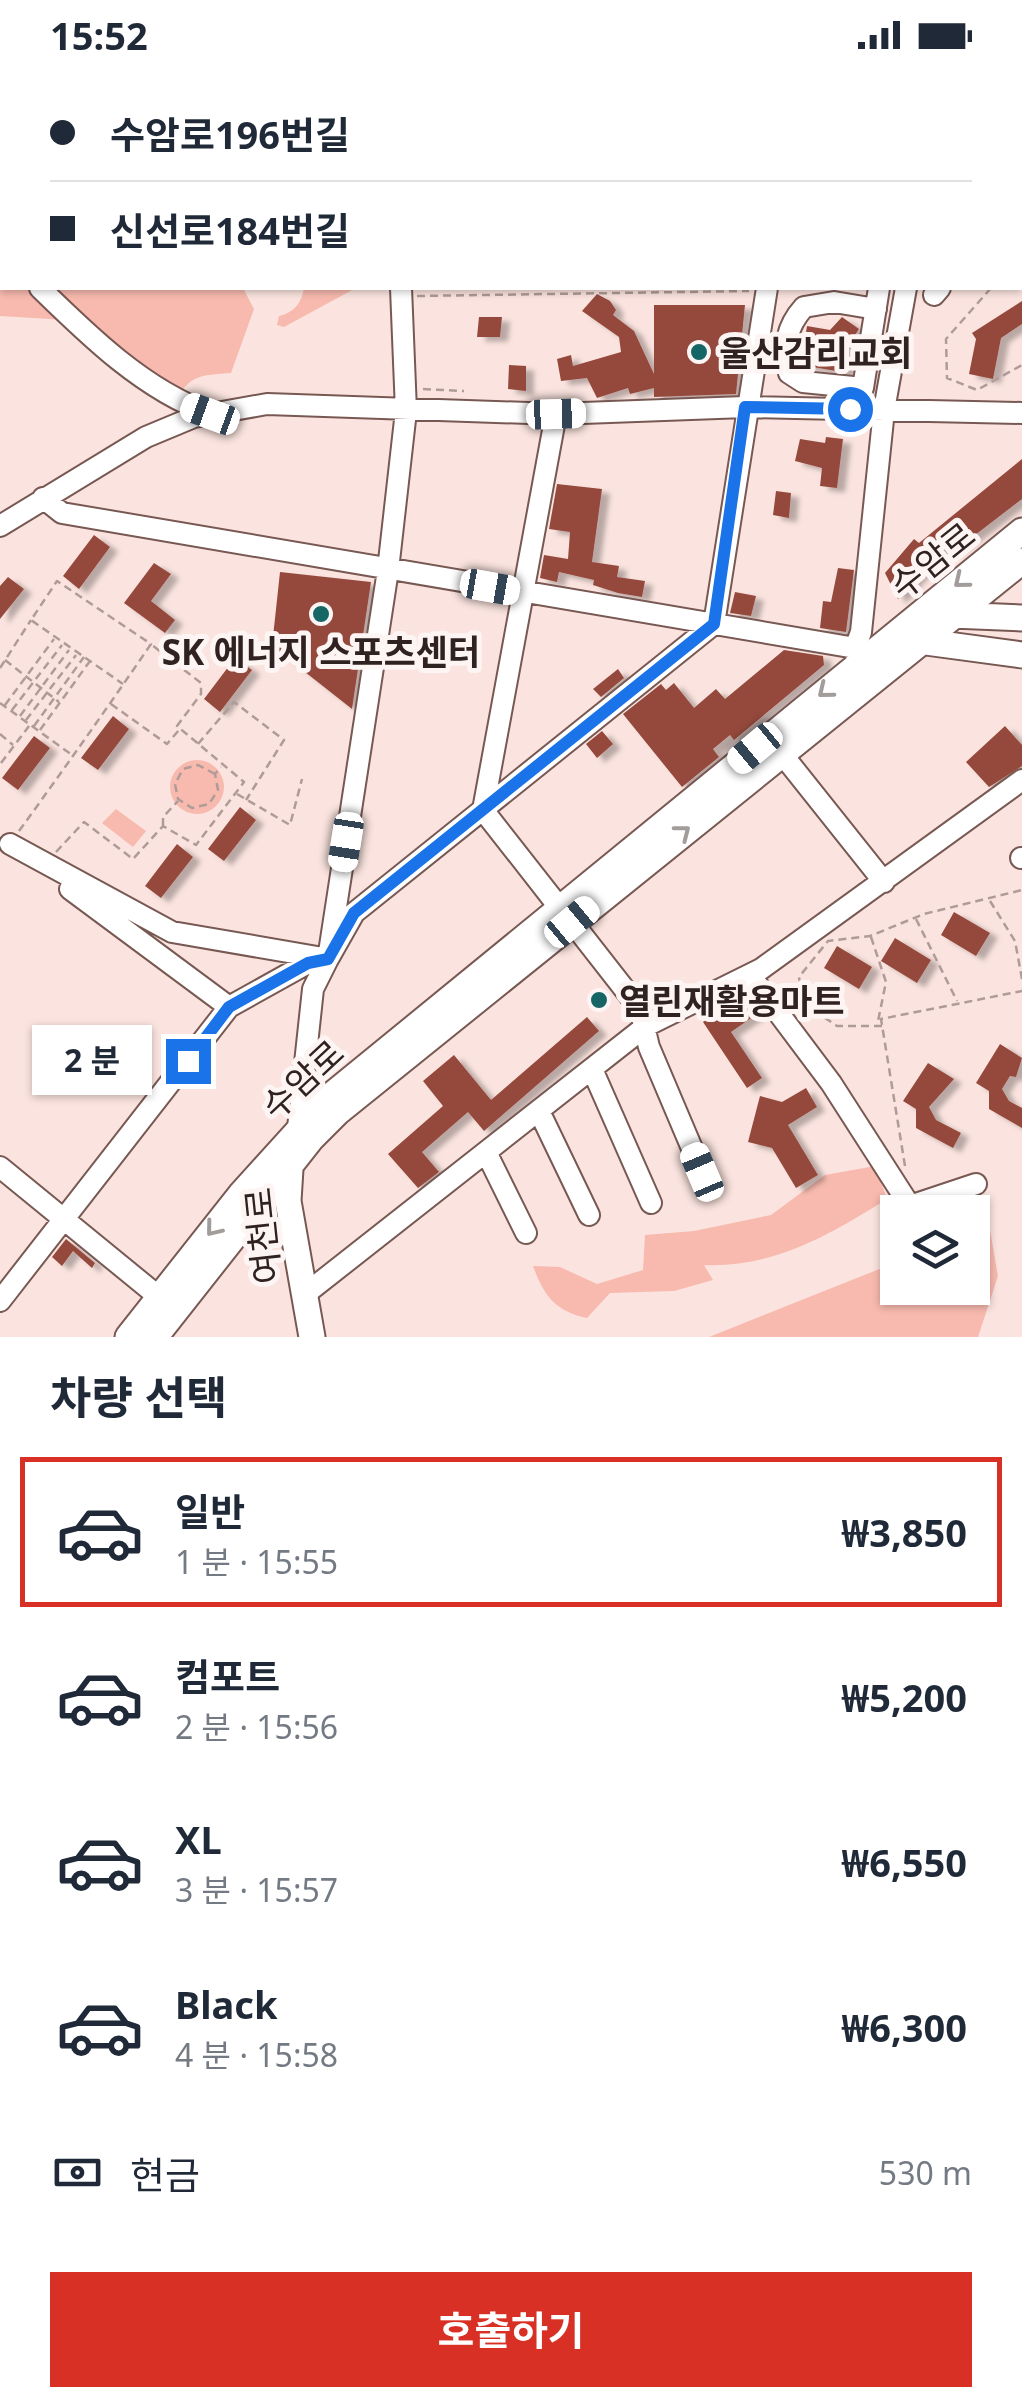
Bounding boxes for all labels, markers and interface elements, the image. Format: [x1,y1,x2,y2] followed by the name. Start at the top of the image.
[50,9,148,61] text: 15:52
[110,108,350,160] text: 수암로196번길
[110,204,350,256] text: 신선로184번길
[719,329,912,376] place label: 울산감리교회
[688,341,710,363] marker: 울산감리교회
[828,387,873,432] route start
[177,390,243,438] car
[525,398,587,430] car
[880,511,984,609] street label: 수암로
[458,567,522,607] car
[955,569,973,587] one-way arrow
[310,603,332,625] marker: SK 에너지 스포츠센터
[162,628,480,675] place label: SK 에너지 스포츠센터
[818,679,836,697] one-way arrow
[722,717,788,779] car
[326,810,366,874] car
[672,826,690,844] one-way arrow
[539,891,605,953] car
[619,977,844,1024] place label: 열린재활용마트
[588,989,610,1011] marker: 열린재활용마트
[33,1026,153,1096] callout: 2 분
[251,1029,353,1129] street label: 수암로
[64,1038,120,1081] text: 2 분
[166,1039,211,1084] route end
[676,1139,728,1205] car
[234,1186,290,1286] street label: 여천로
[880,1195,990,1305] map controls
[880,1195,990,1305] button: layers
[207,1218,225,1236] one-way arrow
[50,1366,227,1427] text: 차량 선택
[175,1485,245,1537] text: 일반
[55,1487,145,1577] icon: car
[841,1506,967,1558] text: ₩3,850
[175,1540,338,1583] text: 1 분 · 15:55
[175,1650,280,1702] text: 컴포트
[55,1652,145,1742] icon: car
[841,1671,967,1723] text: ₩5,200
[175,1705,338,1748] text: 2 분 · 15:56
[175,1813,222,1865] text: XL
[55,1817,145,1907] icon: car
[841,1836,967,1888] text: ₩6,550
[175,1868,338,1911] text: 3 분 · 15:57
[175,1978,278,2030] text: Black
[55,1982,145,2072] icon: car
[841,2001,967,2053] text: ₩6,300
[175,2033,338,2076] text: 4 분 · 15:58
[50,2145,105,2200] icon: cash
[130,2148,200,2200] text: 현금
[879,2151,972,2194] text: 530 m
[50,2272,972,2387] button: 호출하기

